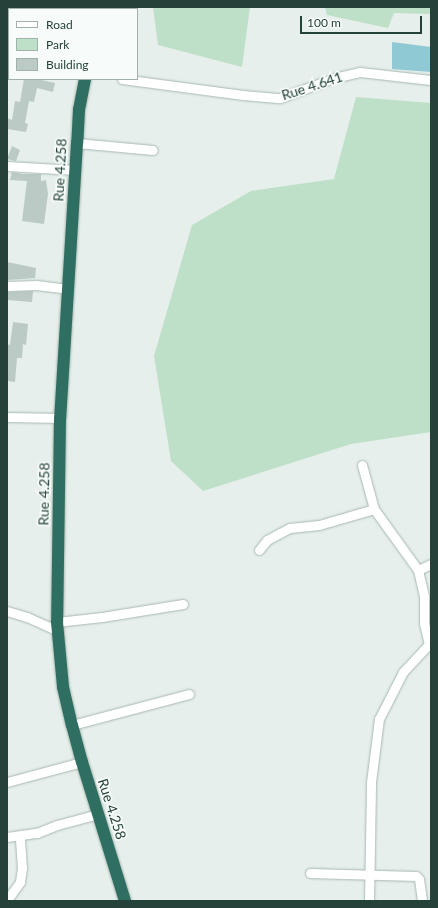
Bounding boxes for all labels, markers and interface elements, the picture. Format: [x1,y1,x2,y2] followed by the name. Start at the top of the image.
[8,8,138,80] legend
[302,8,424,34] scale bar
[307,15,341,30] text: 100 m
[46,17,73,32] text: Road
[46,37,69,52] text: Park
[46,57,89,72] text: Building
[279,68,345,104] street label: Rue 4.641
[50,138,70,202] street label: Rue 4.258
[35,462,53,526] street label: Rue 4.258
[94,776,130,842] street label: Rue 4.258

